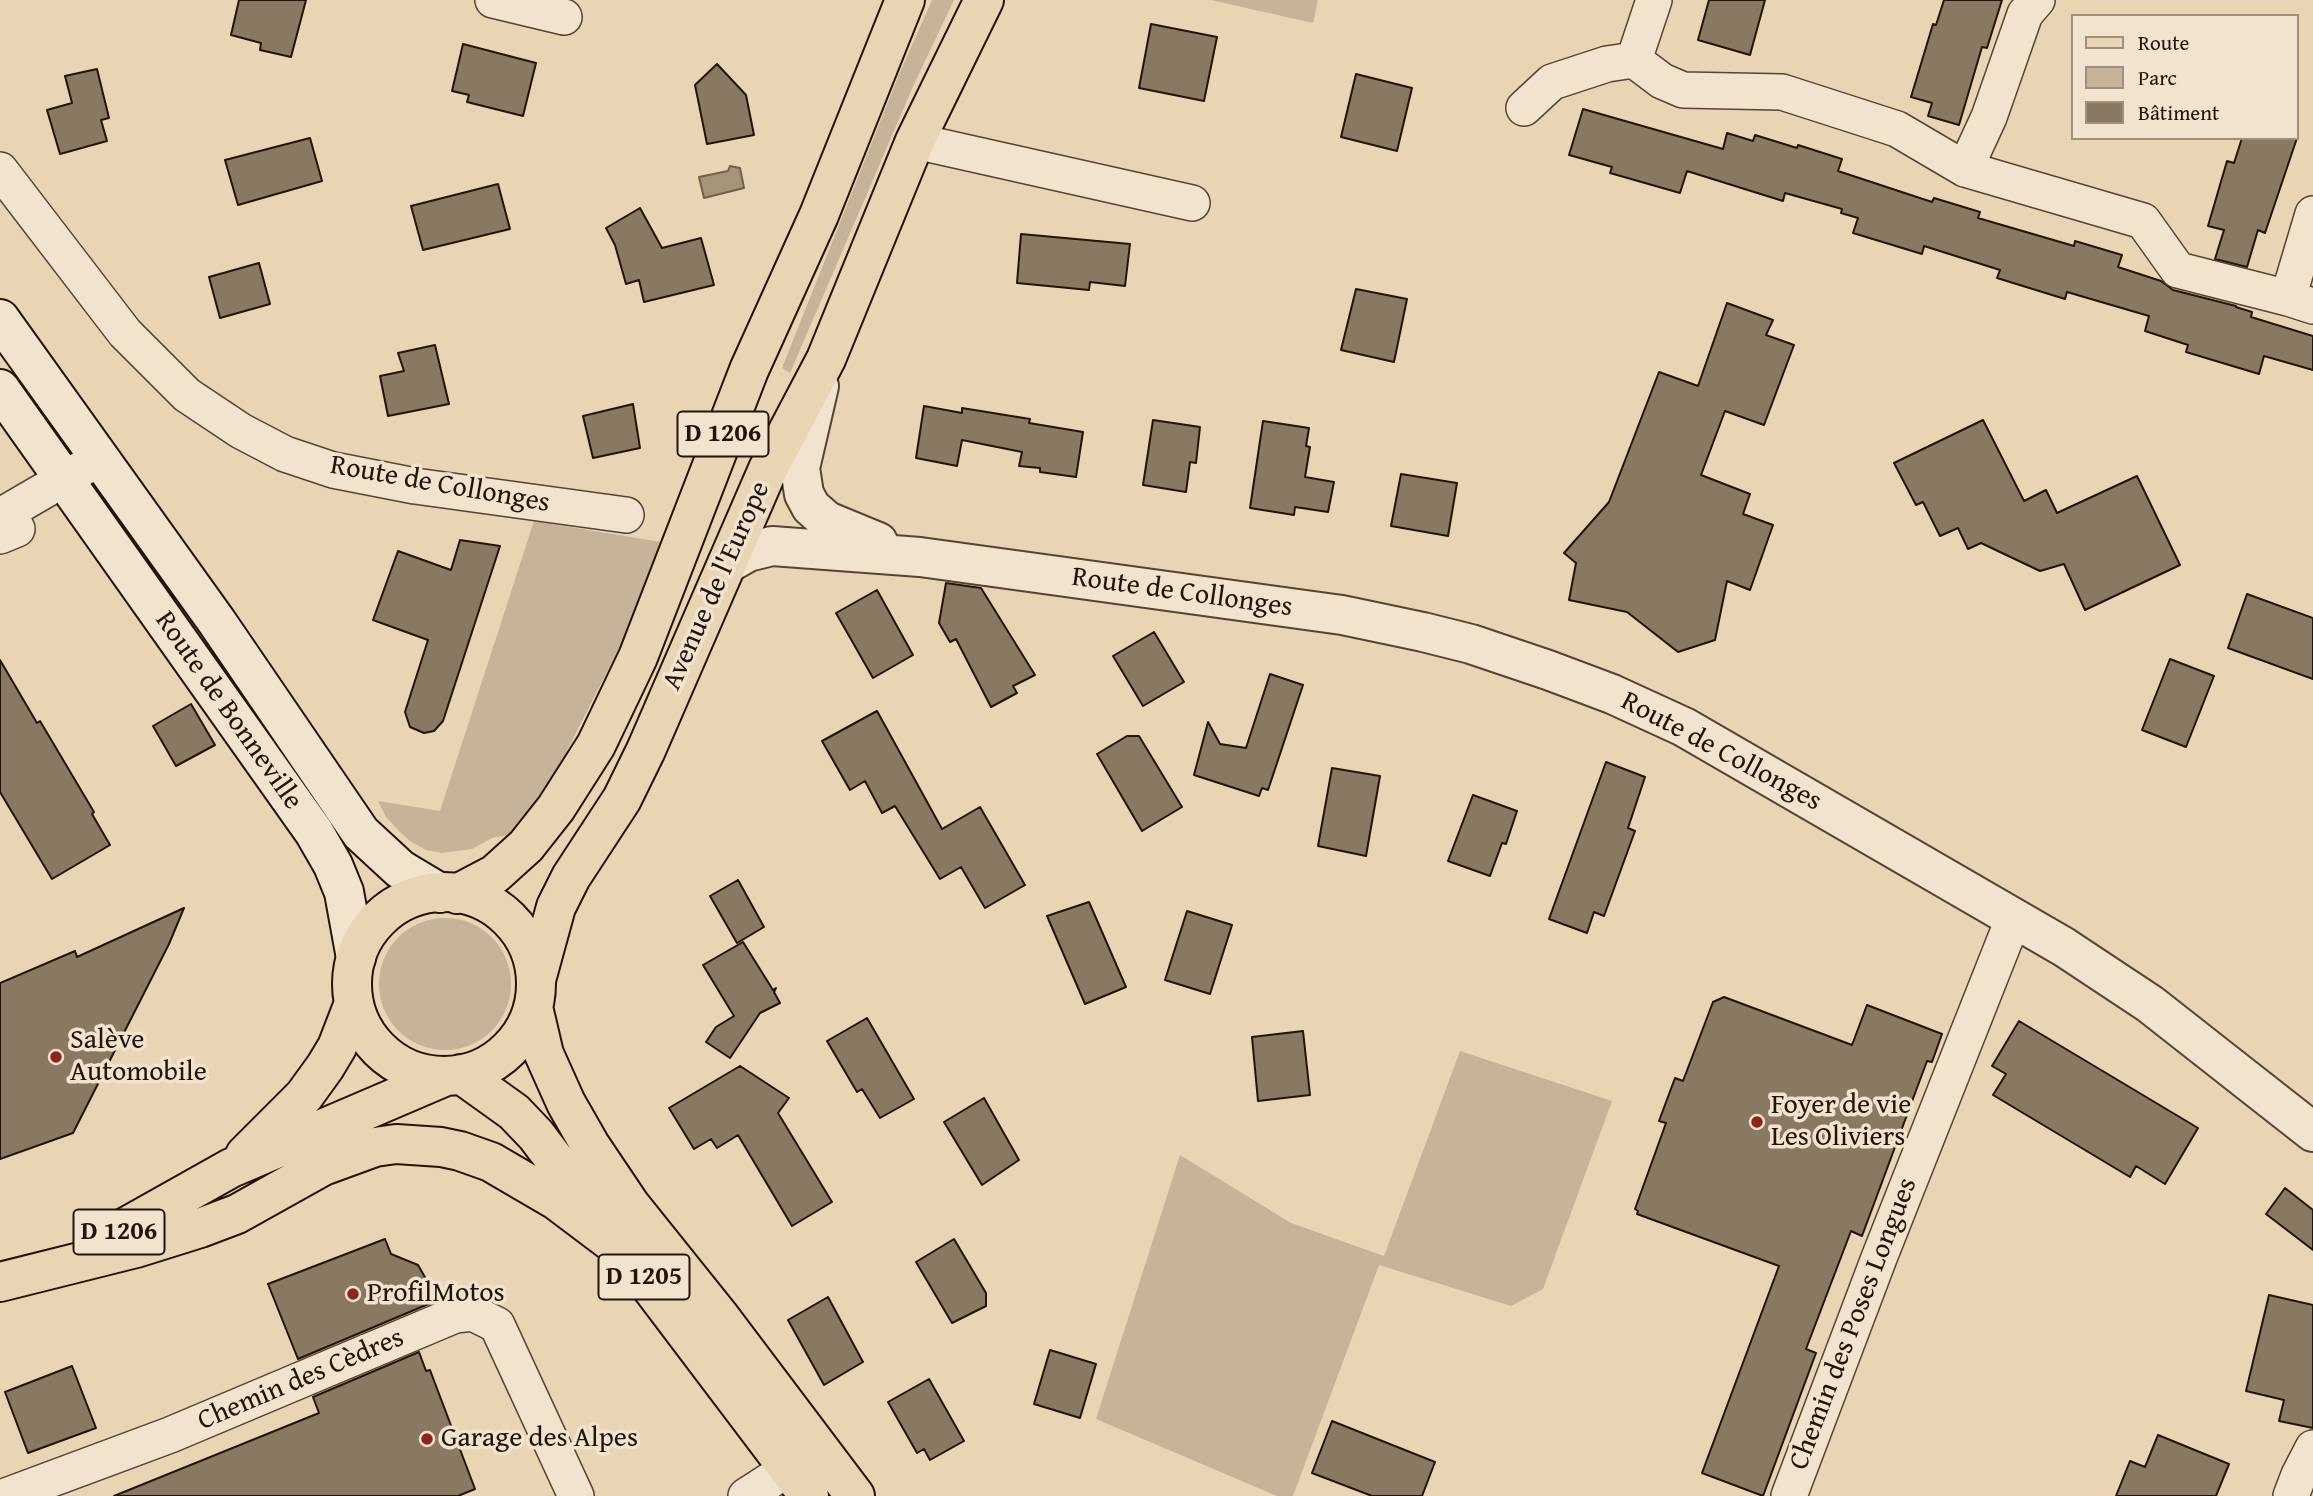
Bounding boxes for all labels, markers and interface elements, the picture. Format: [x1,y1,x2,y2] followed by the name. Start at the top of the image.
[2072,14,2299,140] legend
[2138,27,2189,58] text: Route
[2138,62,2177,93] text: Parc
[2138,97,2219,128] text: Bâtiment
[678,412,768,456] road number: D 1206
[328,449,552,521] street label: Route de Collonges
[656,477,778,695] street label: Avenue de l'Europe
[1070,561,1294,625] street label: Route de Collonges
[147,605,309,817] street label: Route de Bonneville
[1615,685,1827,819] street label: Route de Collonges
[70,1024,207,1090] place label: Salève Automobile
[48,1049,64,1065] marker: Salève Automobile
[1771,1089,1911,1155] place label: Foyer de vie Les Oliviers
[1749,1114,1765,1130] marker: Foyer de vie Les Oliviers
[1783,1173,1925,1475] street label: Chemin des Poses Longues
[74,1210,164,1254] road number: D 1206
[598,1254,690,1300] road number: D 1205
[367,1277,505,1311] place label: ProfilMotos
[345,1286,361,1302] marker: ProfilMotos
[193,1321,409,1439] street label: Chemin des Cèdres
[441,1422,638,1456] place label: Garage des Alpes
[419,1431,435,1447] marker: Garage des Alpes

